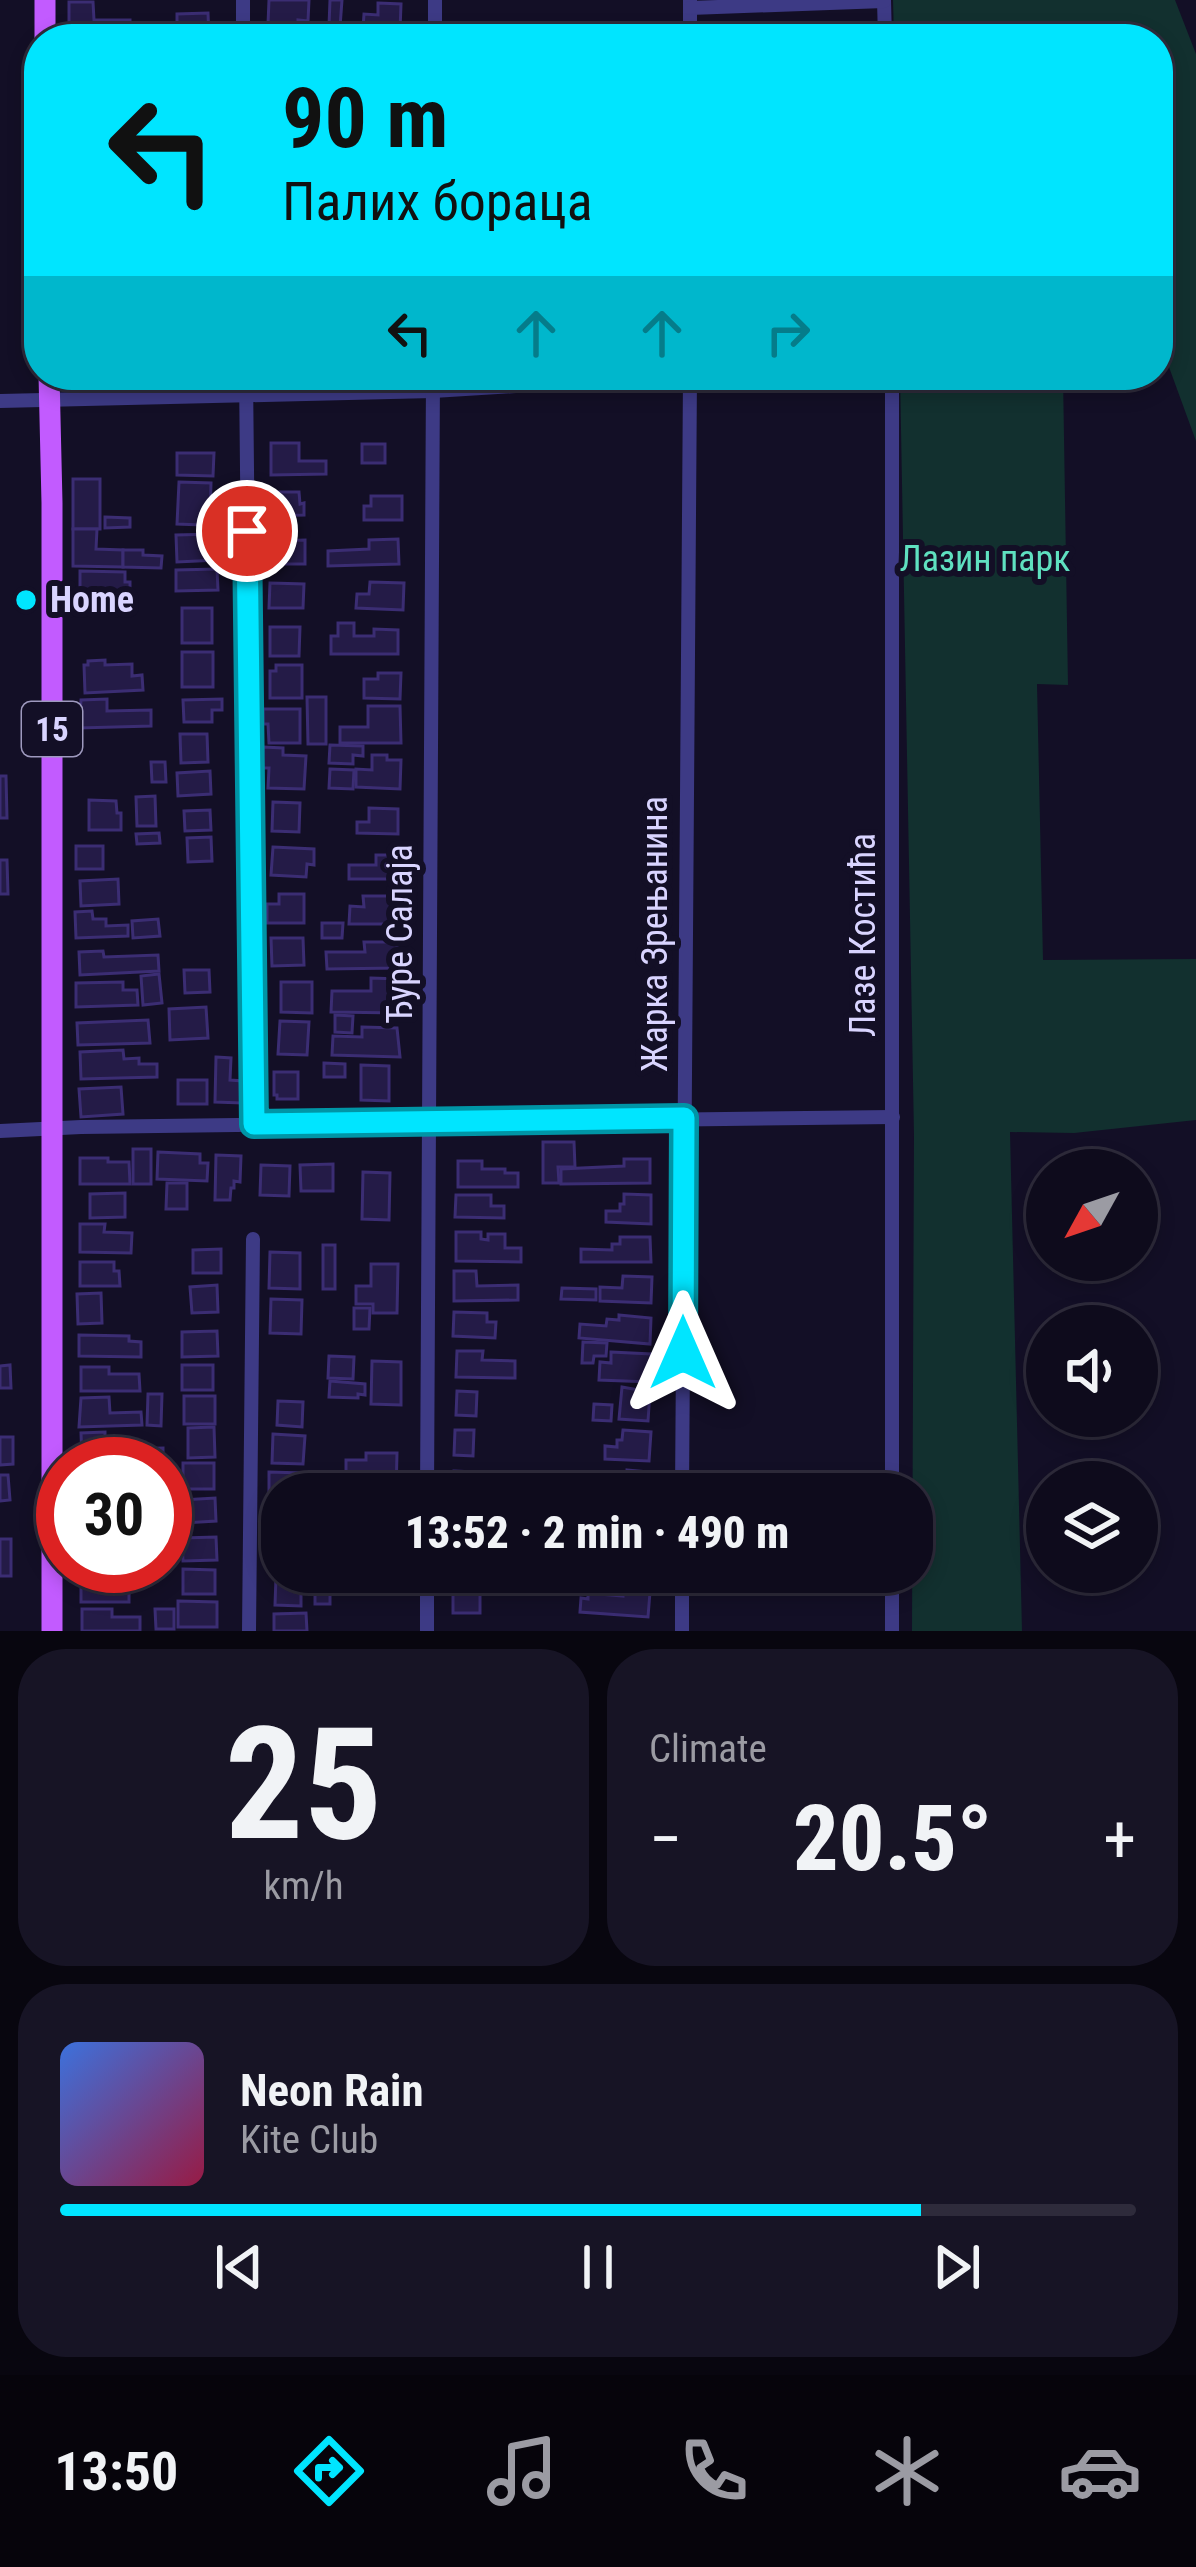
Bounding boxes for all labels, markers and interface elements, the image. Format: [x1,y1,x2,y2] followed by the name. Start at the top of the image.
[282,69,449,168] text: 90 m
[84,72,240,228] icon: left
[282,170,593,233] text: Палих бораца
[377,300,443,366] icon: left
[503,300,569,366] icon: ahead
[629,300,695,366] icon: ahead
[755,300,821,366] icon: right
[196,480,298,582] pin
[214,498,280,564] icon: arrive
[899,538,1071,580] park label: Лазин парк
[50,579,134,621] place label: Home
[13,587,39,613] marker: Home
[22,702,82,756] road number: 15
[634,796,676,1072] street label: Жарка Зрењанина
[842,833,884,1037] street label: Лазе Костића
[379,844,421,1024] street label: Ђуре Салаја
[1026,1149,1158,1281] north arrow
[1026,1149,1158,1593] map controls
[620,1290,746,1416] position arrow
[1026,1305,1158,1437] button: sound
[36,1437,192,1593] speed limit sign: 30
[1026,1461,1158,1593] button: layers
[405,1506,789,1559] text: 13:52 · 2 min · 490 m
[225,1693,382,1876] text: 25
[649,1726,767,1772] text: Climate
[793,1787,992,1892] text: 20.5°
[649,1801,682,1878] text: −
[1103,1801,1136,1878] text: +
[263,1863,344,1909] text: km/h
[240,2064,424,2117] text: Neon Rain
[240,2117,378,2163] text: Kite Club
[206,2234,272,2300] icon: previous
[565,2234,631,2300] icon: pause
[924,2234,990,2300] icon: next
[287,2429,371,2513] icon: directions
[480,2429,564,2513] icon: music
[672,2429,756,2513] icon: phone
[865,2429,949,2513] icon: climate
[1058,2429,1142,2513] icon: car
[54,2440,178,2503] text: 13:50

